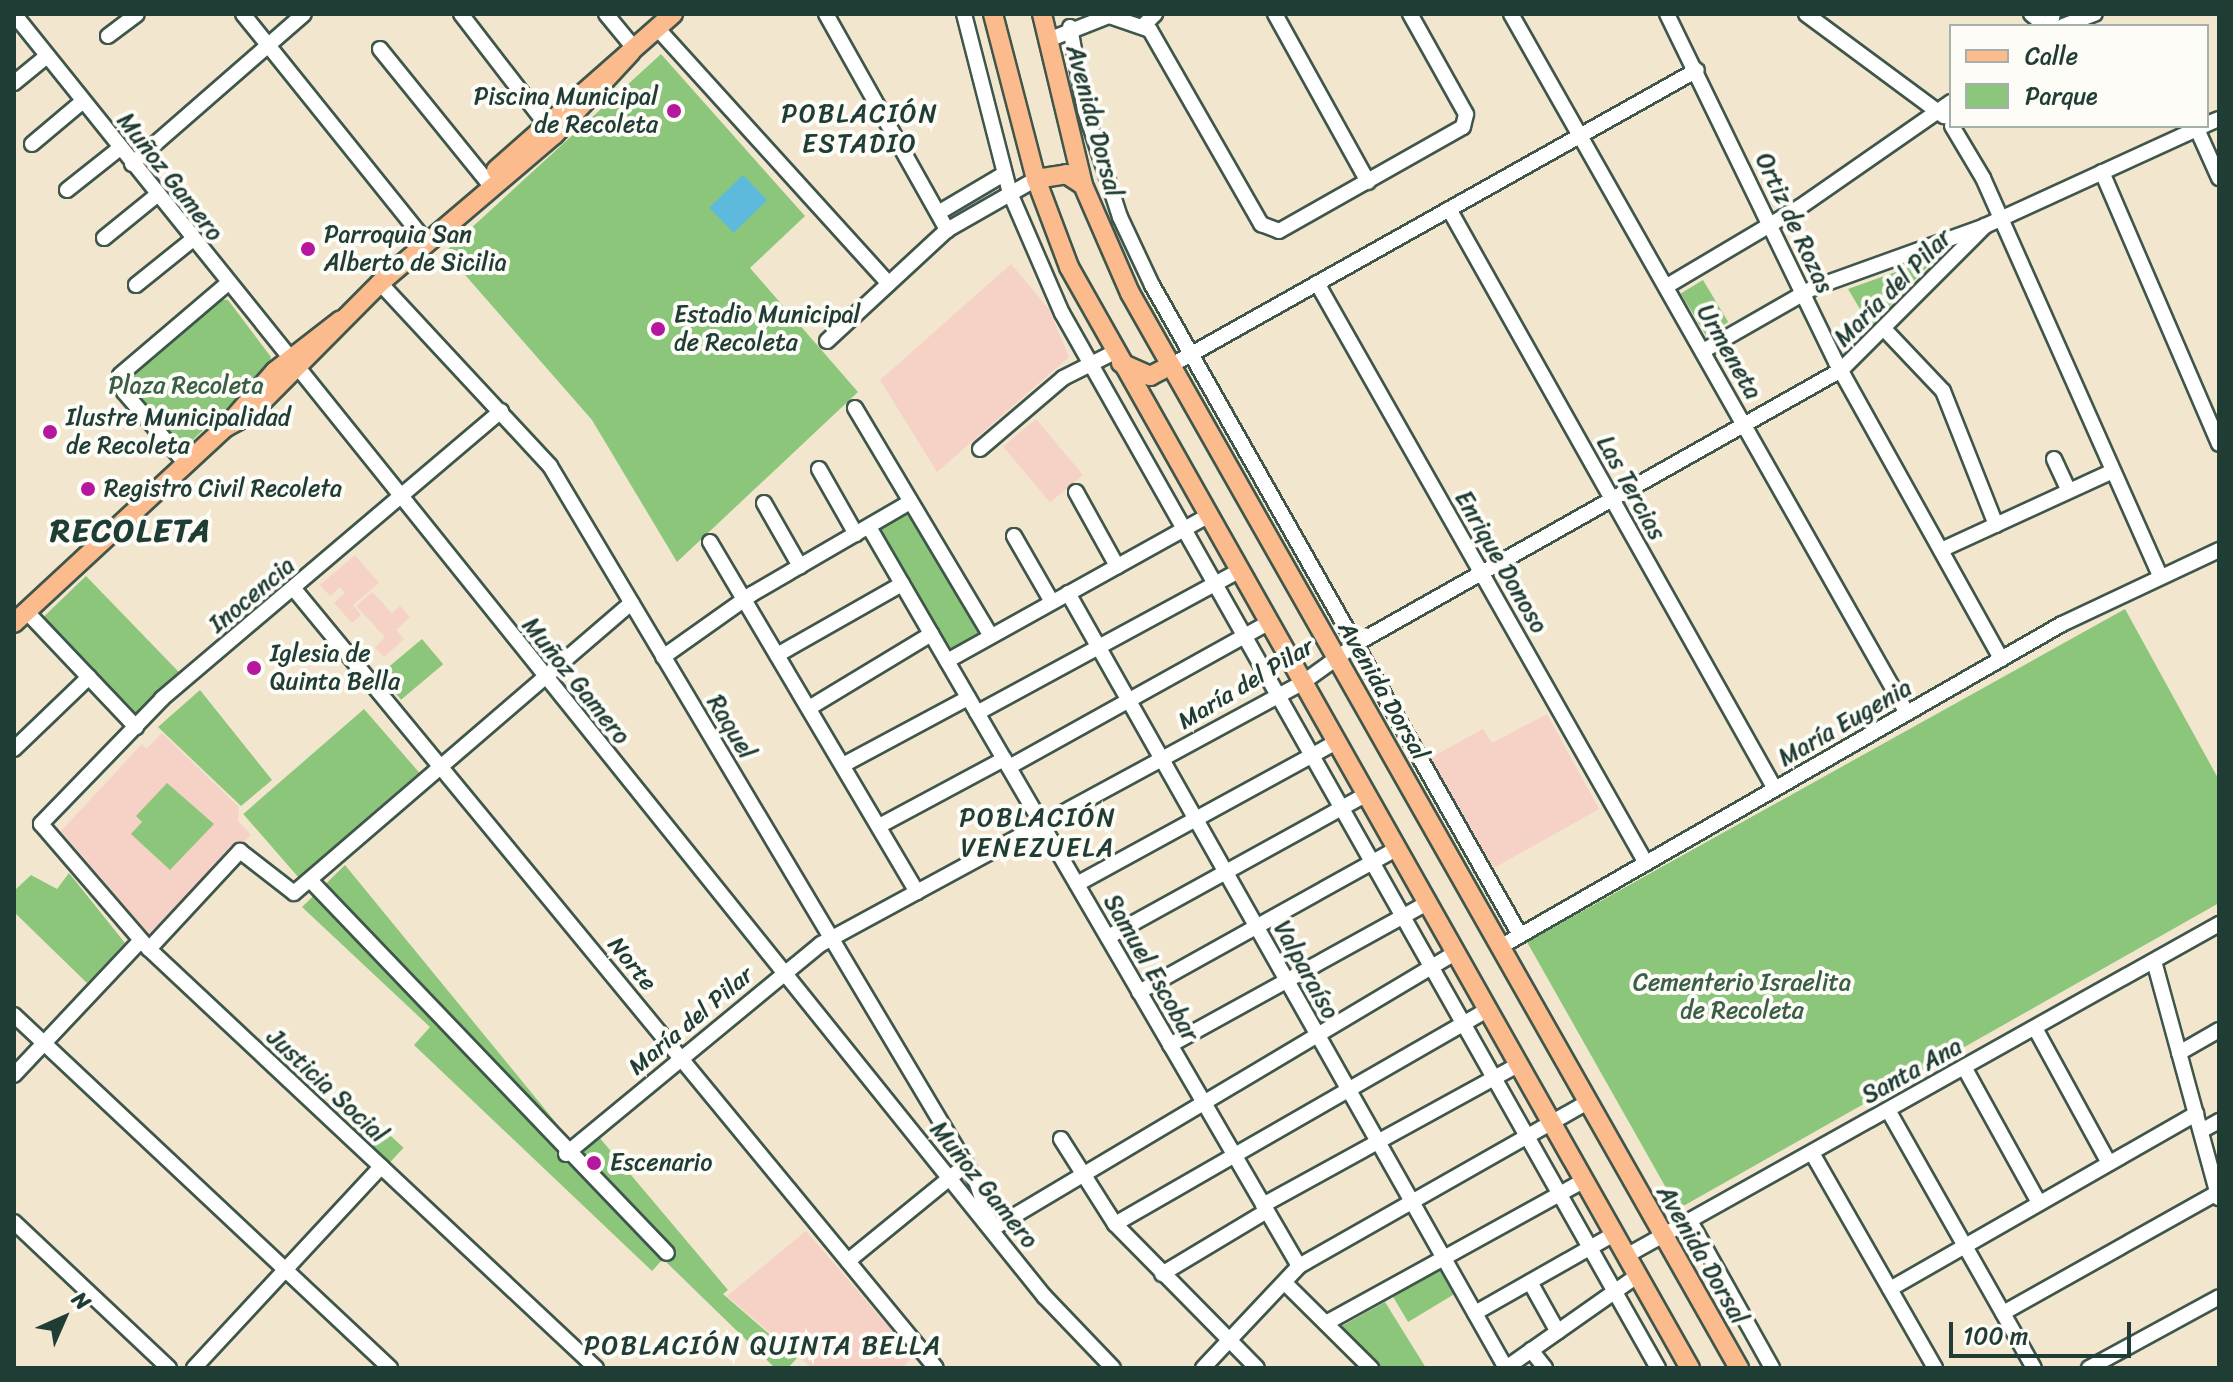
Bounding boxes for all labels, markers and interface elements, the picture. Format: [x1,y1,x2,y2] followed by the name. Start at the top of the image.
[1949,24,2209,128] legend
[2025,35,2078,77] text: Calle
[1060,42,1128,200] street label: Avenida Dorsal
[2025,75,2098,117] text: Parque
[474,83,658,139] place label: Piscina Municipal de Recoleta
[782,98,938,160] district label: POBLACIÓN ESTADIO
[665,102,683,120] marker: Piscina Municipal de Recoleta
[111,107,229,247] street label: Muñoz Gamero
[1749,148,1839,298] street label: Ortiz de Rozas
[324,221,508,277] place label: Parroquia San Alberto de Sicilia
[1828,223,1958,353] street label: María del Pilar
[299,240,317,258] marker: Parroquia San Alberto de Sicilia
[1690,300,1768,404] street label: Urmeneta
[674,301,860,357] place label: Estadio Municipal de Recoleta
[649,320,667,338] marker: Estadio Municipal de Recoleta
[109,372,263,400] park label: Plaza Recoleta
[66,404,290,460] place label: Ilustre Municipalidad de Recoleta
[41,423,59,441] marker: Ilustre Municipalidad de Recoleta
[1591,431,1671,545] street label: Las Tercias
[104,475,342,503] place label: Registro Civil Recoleta
[79,480,97,498] marker: Registro Civil Recoleta
[1449,486,1553,638] street label: Enrique Donoso
[50,512,212,550] district label: RECOLETA
[203,551,301,639] street label: Inocencia
[516,612,636,750] street label: Muñoz Gamero
[1332,616,1434,766] street label: Avenida Dorsal
[1172,632,1320,736] street label: María del Pilar
[270,640,400,696] place label: Iglesia de Quinta Bella
[245,659,263,677] marker: Iglesia de Quinta Bella
[1773,673,1917,773] street label: María Eugenia
[701,690,761,764] street label: Raquel
[960,802,1116,864] district label: POBLACIÓN VENEZUELA
[1097,889,1205,1047] street label: Samuel Escobar
[1267,916,1345,1024] street label: Valparaíso
[601,931,663,997] street label: Norte
[623,960,759,1082] street label: María del Pilar
[1633,969,1851,1025] park label: Cementerio Israelita de Recoleta
[261,1023,393,1149] street label: Justicia Social
[1857,1032,1967,1110] street label: Santa Ana
[924,1116,1044,1254] street label: Muñoz Gamero
[610,1149,712,1177] place label: Escenario
[585,1154,603,1172] marker: Escenario
[1651,1180,1753,1330] street label: Avenida Dorsal
[24,1278,104,1358] north arrow
[62,1281,101,1320] text: N
[1953,1306,2135,1356] scale bar
[1963,1315,2028,1357] text: 100 m
[587,1330,939,1362] district label: POBLACIÓN QUINTA BELLA

